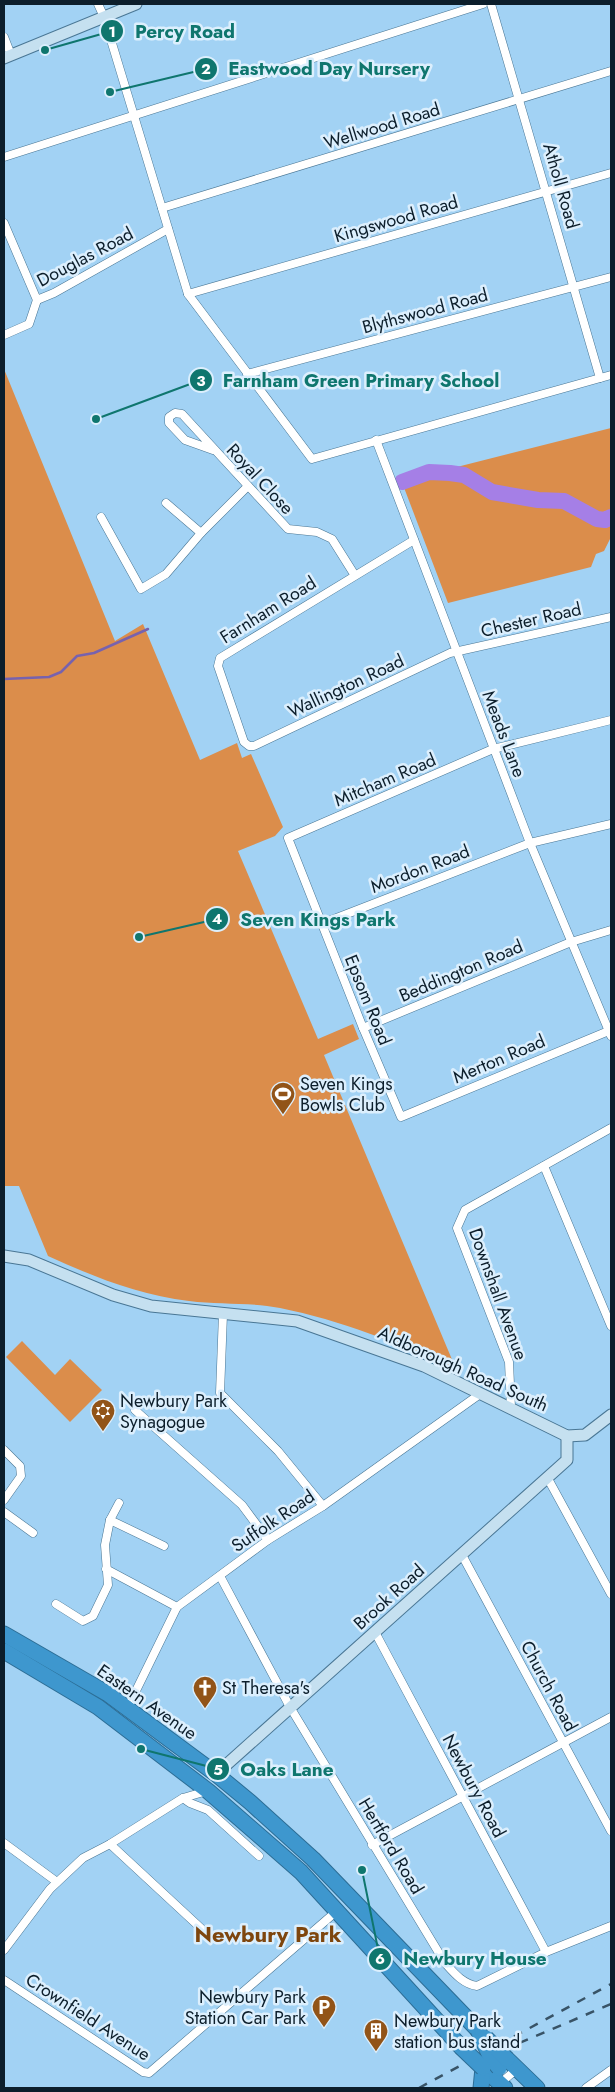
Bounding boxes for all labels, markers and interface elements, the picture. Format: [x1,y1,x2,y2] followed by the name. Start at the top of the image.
[100,14,245,48] callout: Percy Road
[135,18,235,45] text: Percy Road
[108,21,116,43] text: 1
[193,52,440,86] callout: Eastwood Day Nursery
[228,55,431,82] text: Eastwood Day Nursery
[201,58,211,80] text: 2
[321,96,443,156] street label: Wellwood Road
[536,140,586,232] street label: Atholl Road
[331,189,461,249] street label: Kingswood Road
[32,221,138,293] street label: Douglas Road
[359,282,491,340] street label: Blythswood Road
[188,363,510,397] callout: Farnham Green Primary School
[223,367,499,394] text: Farnham Green Primary School
[196,370,206,392] text: 3
[220,438,300,520] street label: Royal Close
[215,570,321,650] street label: Farnham Road
[478,596,584,644] street label: Chester Road
[284,648,408,724] street label: Wallington Road
[476,687,532,781] street label: Meads Lane
[330,747,440,813] street label: Mitcham Road
[367,838,473,900] street label: Mordon Road
[205,902,405,936] callout: Seven Kings Park
[240,906,396,933] text: Seven Kings Park
[212,908,222,930] text: 4
[395,933,527,1009] street label: Beddington Road
[338,951,398,1049] street label: Epsom Road
[449,1028,549,1090] street label: Merton Road
[300,1071,392,1118] place label: Seven Kings Bowls Club
[270,1081,296,1115] sports icon: Seven Kings Bowls Club
[462,1224,534,1364] street label: Downshall Avenue
[374,1320,552,1418] street label: Aldborough Road South
[120,1388,227,1435] place label: Newbury Park Synagogue
[90,1398,116,1432] synagogue icon: Newbury Park Synagogue
[226,1483,320,1559] street label: Suffolk Road
[348,1558,430,1636] street label: Brook Road
[514,1636,584,1736] street label: Church Road
[92,1658,202,1746] street label: Eastern Avenue
[192,1675,218,1709] church icon: St Theresa's
[222,1675,310,1701] place label: St Theresa's
[436,1730,512,1842] street label: Newbury Road
[206,1752,344,1786] callout: Oaks Lane
[240,1756,334,1783] text: Oaks Lane
[213,1759,223,1781] text: 5
[352,1793,430,1899] street label: Hertford Road
[194,1918,342,1950] district label: Newbury Park
[368,1942,556,1976] callout: Newbury House
[403,1945,547,1972] text: Newbury House
[375,1948,385,1970] text: 6
[20,1967,156,2067] street label: Crownfield Avenue
[185,1984,306,2031] place label: Newbury Park Station Car Park
[311,1994,337,2028] parking icon: Newbury Park Station Car Park
[394,2008,520,2055] place label: Newbury Park station bus stand
[363,2018,389,2052] building icon: Newbury Park station bus stand

